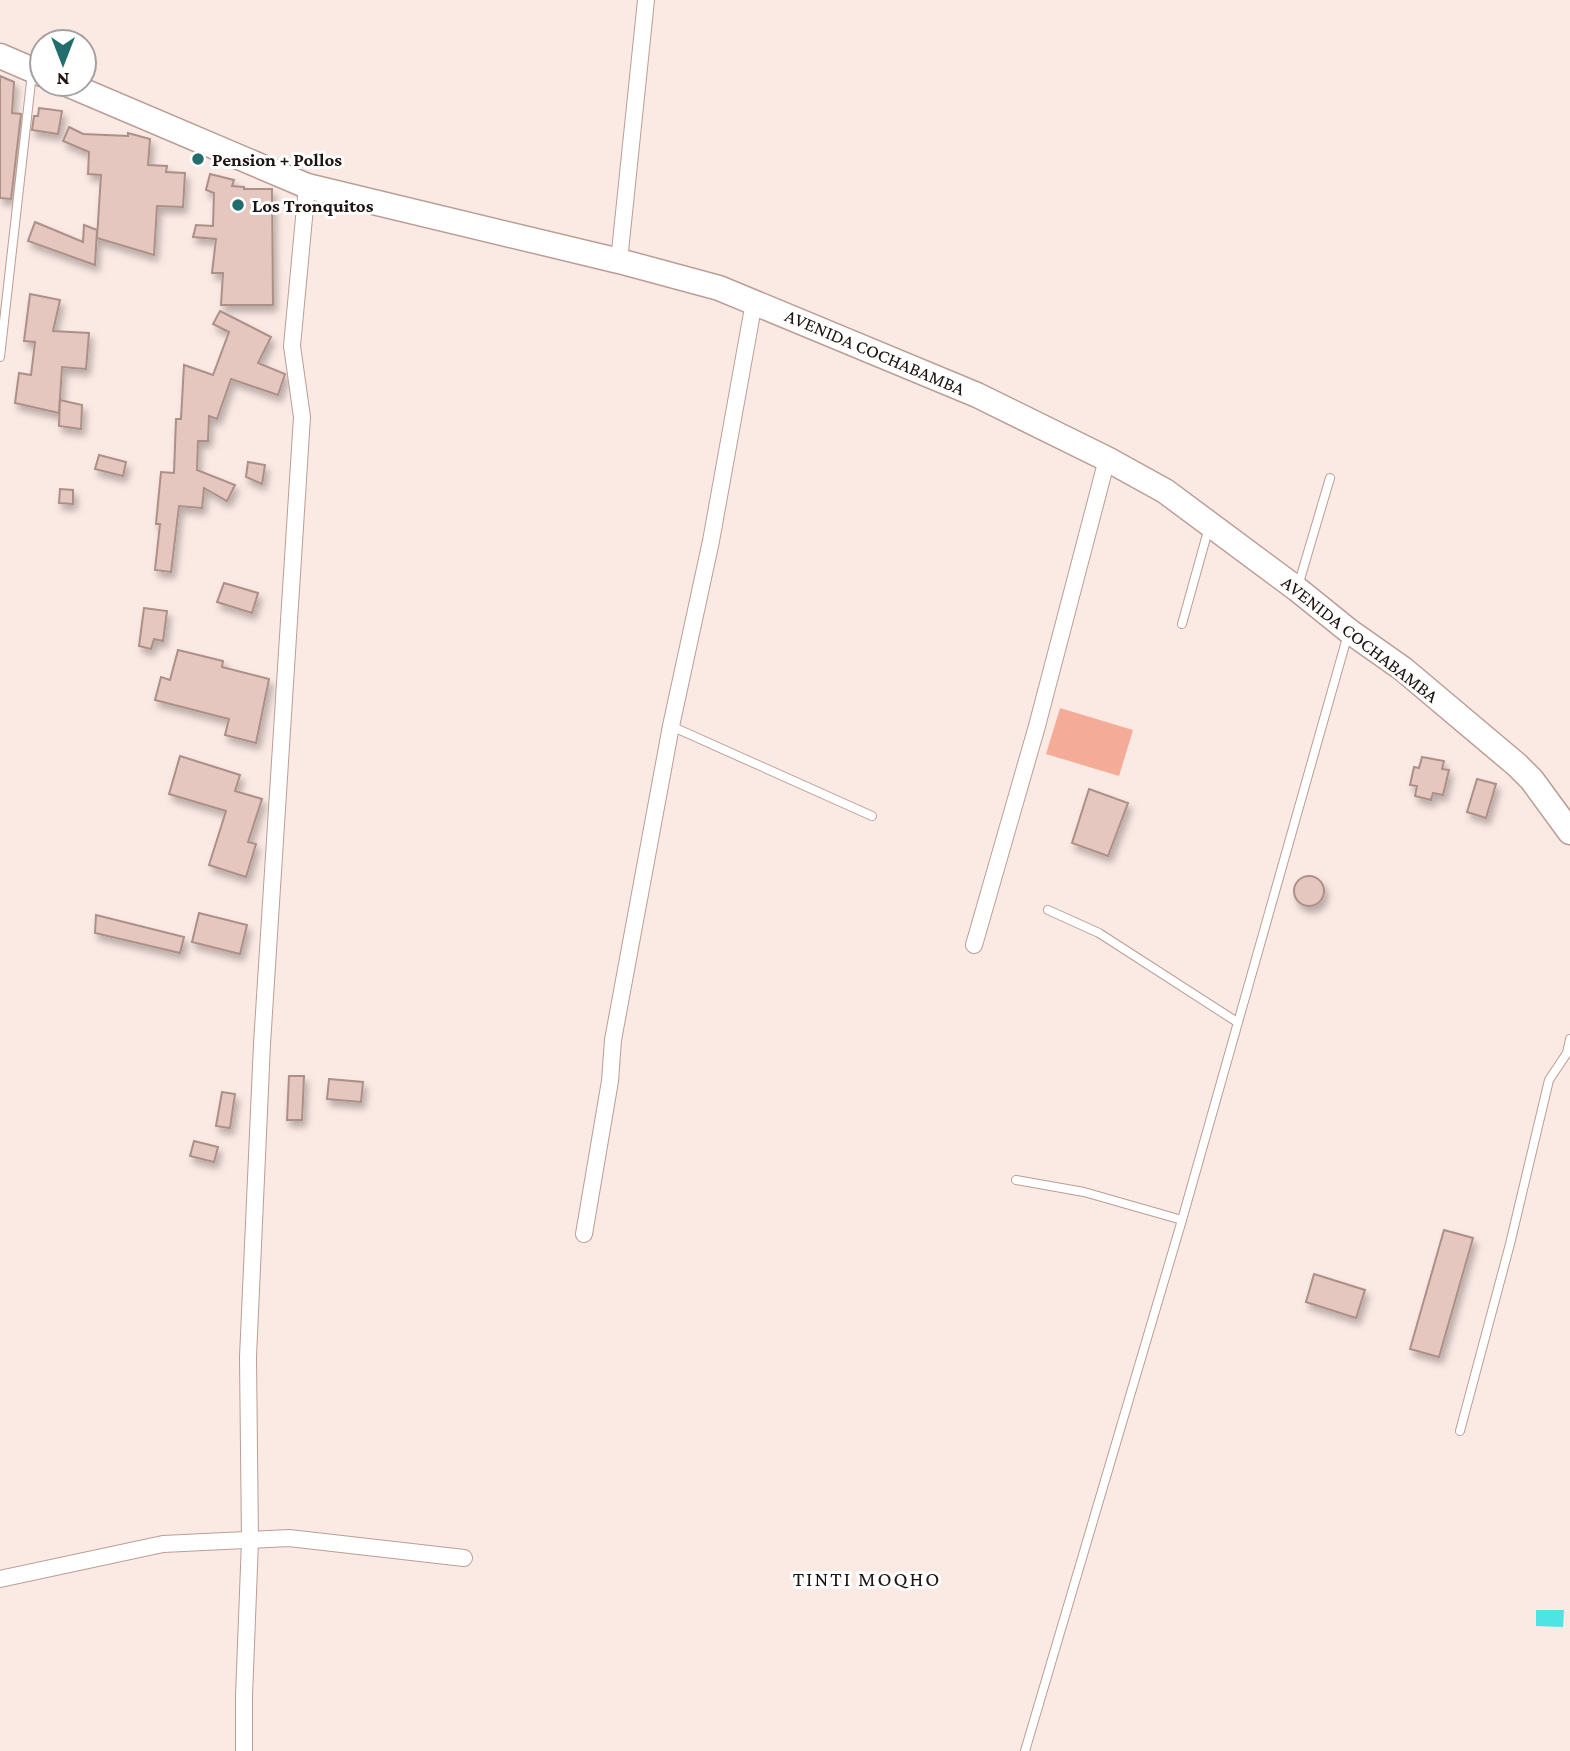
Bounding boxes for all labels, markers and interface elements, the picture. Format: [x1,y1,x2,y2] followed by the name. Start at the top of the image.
[28,28,98,98] north arrow
[56,69,69,90] text: N
[212,149,342,170] place label: Pension + Pollos
[190,151,206,167] marker: Pension + Pollos
[252,195,374,216] place label: Los Tronquitos
[230,197,246,213] marker: Los Tronquitos
[782,305,968,399] street label: AVENIDA COCHABAMBA
[1277,571,1443,707] street label: AVENIDA COCHABAMBA
[793,1567,941,1591] district label: TINTI MOQHO

